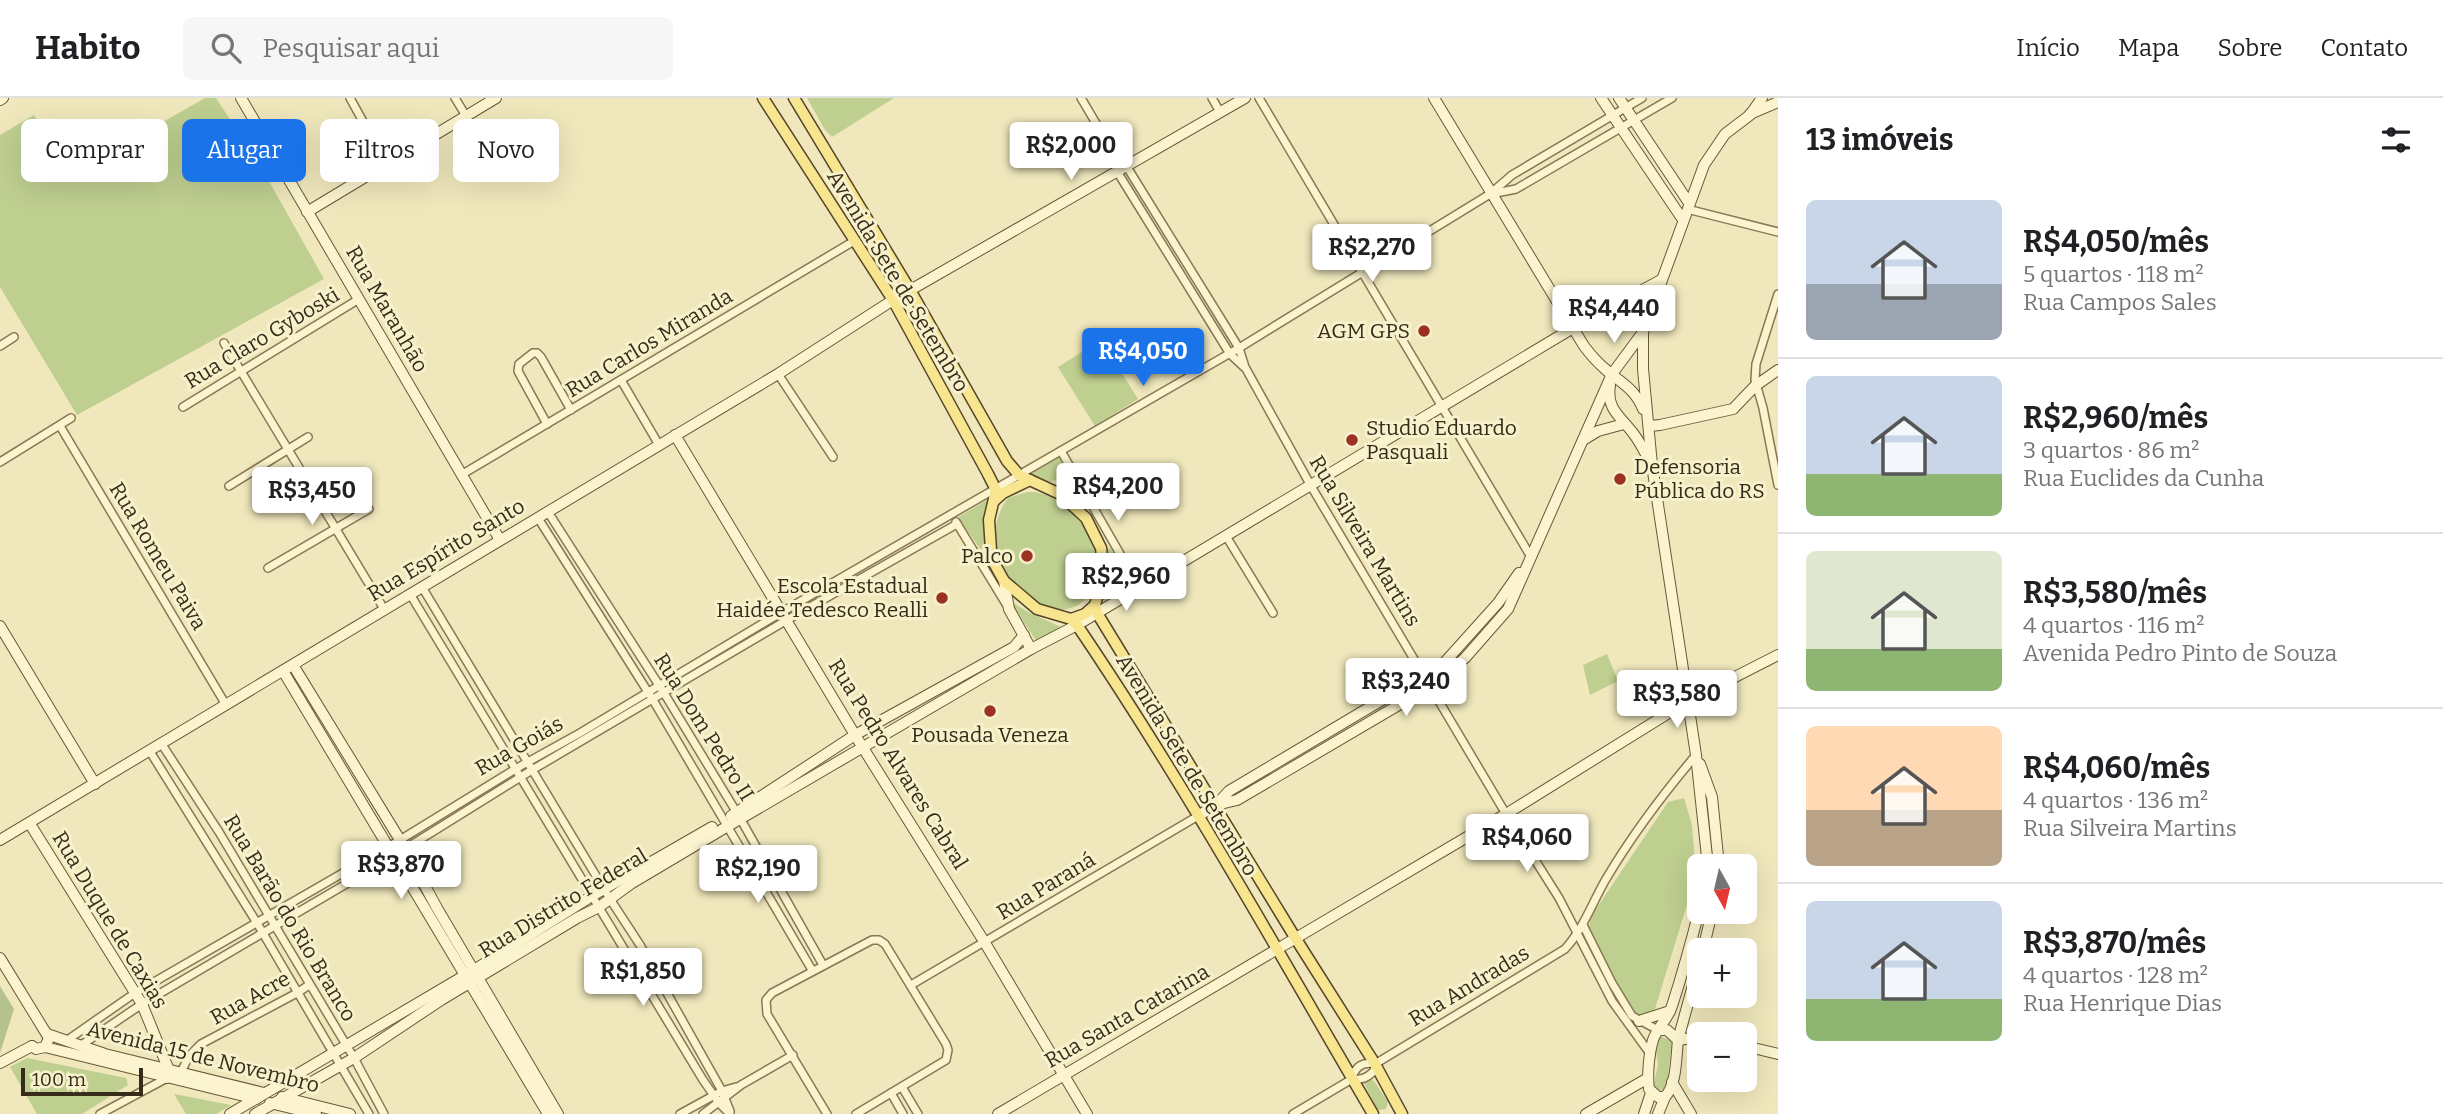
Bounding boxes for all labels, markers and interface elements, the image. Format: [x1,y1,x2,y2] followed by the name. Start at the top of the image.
[183,17,673,80] search box
[35,28,141,68] text: Habito
[207,29,245,67] icon: search
[263,33,440,64] text: Pesquisar aqui
[2016,34,2080,62] text: Início
[2118,34,2179,62] text: Mapa
[2217,34,2282,62] text: Sobre
[2320,34,2408,62] text: Contato
[21,119,168,182] chip: Comprar
[182,119,306,182] chip: Alugar
[320,119,439,182] chip: Filtros
[453,119,559,182] chip: Novo
[2377,121,2415,159] icon: filters
[1006,122,1136,182] pin: R$2,000
[1806,122,1953,158] text: 13 imóveis
[1026,131,1116,159] text: R$2,000
[821,165,975,397] street label: Avenida Sete de Setembro
[2023,224,2209,260] text: R$4,050/mês
[1307,225,1437,284] pin: R$2,270
[1862,228,1946,312] icon: home
[1328,233,1416,261] text: R$2,270
[340,241,434,377] street label: Rua Maranhão
[2023,260,2204,288] text: 5 quartos · 118 m²
[180,282,344,394] street label: Rua Claro Gyboski
[561,283,738,403] street label: Rua Carlos Miranda
[1549,286,1679,345] pin: R$4,440
[2023,288,2217,316] text: Rua Campos Sales
[1568,294,1660,322] text: R$4,440
[1317,318,1410,344] place label: AGM GPS
[1416,323,1432,339] marker: AGM GPS
[1078,328,1208,388] pin: R$4,050
[1098,337,1188,365] text: R$4,050
[2023,400,2208,436] text: R$2,960/mês
[1862,404,1946,488] icon: home
[1366,415,1517,465] place label: Studio Eduardo Pasquali
[1344,432,1360,448] marker: Studio Eduardo Pasquali
[2023,436,2199,464] text: 3 quartos · 86 m²
[1304,451,1426,631] street label: Rua Silveira Martins
[1634,454,1765,504] place label: Defensoria Pública do RS
[1053,464,1183,523] pin: R$4,200
[2023,464,2264,492] text: Rua Euclides da Cunha
[247,468,377,527] pin: R$3,450
[1612,471,1628,487] marker: Defensoria Pública do RS
[1072,472,1164,500] text: R$4,200
[268,476,356,504] text: R$3,450
[104,477,213,635] street label: Rua Romeu Paiva
[363,493,529,607] street label: Rua Espírito Santo
[961,543,1013,569] place label: Palco
[1019,548,1035,564] marker: Palco
[1061,554,1191,613] pin: R$2,960
[1081,562,1171,590] text: R$2,960
[716,573,928,623] place label: Escola Estadual Haidée Tedesco Realli
[2023,575,2207,611] text: R$3,580/mês
[1862,579,1946,663] icon: home
[934,590,950,606] marker: Escola Estadual Haidée Tedesco Realli
[2023,611,2205,639] text: 4 quartos · 116 m²
[2023,639,2337,667] text: Avenida Pedro Pinto de Souza
[648,648,760,806] street label: Rua Dom Pedro II
[1110,649,1264,881] street label: Avenida Sete de Setembro
[823,654,973,874] street label: Rua Pedro Alvares Cabral
[1341,658,1471,718] pin: R$3,240
[1362,667,1450,695] text: R$3,240
[1612,670,1742,730] pin: R$3,580
[1633,679,1721,707] text: R$3,580
[982,703,998,719] marker: Pousada Veneza
[470,710,568,782] street label: Rua Goiás
[911,722,1069,748] place label: Pousada Veneza
[2023,750,2210,786] text: R$4,060/mês
[1862,754,1946,838] icon: home
[2023,786,2208,814] text: 4 quartos · 136 m²
[218,810,362,1026] street label: Rua Barão do Rio Branco
[1462,814,1592,874] pin: R$4,060
[2023,814,2237,842] text: Rua Silveira Martins
[1482,823,1572,851] text: R$4,060
[47,827,173,1013] street label: Rua Duque de Caxias
[336,842,466,901] pin: R$3,870
[474,842,652,964] street label: Rua Distrito Federal
[693,846,823,905] pin: R$2,190
[992,846,1100,926] street label: Rua Paraná
[357,850,445,878] text: R$3,870
[715,854,801,882] text: R$2,190
[1687,854,1757,924] north arrow
[1687,854,1757,1092] map controls
[2023,925,2206,961] text: R$3,870/mês
[1862,929,1946,1013] icon: home
[1687,938,1757,1008] button: +
[1404,940,1534,1032] street label: Rua Andradas
[578,948,708,1008] pin: R$1,850
[600,957,686,985] text: R$1,850
[1040,958,1214,1074] street label: Rua Santa Catarina
[2023,961,2208,989] text: 4 quartos · 128 m²
[205,965,295,1031] street label: Rua Acre
[2023,989,2222,1017] text: Rua Henrique Dias
[84,1016,322,1098] street label: Avenida 15 de Novembro
[1687,1022,1757,1092] button: −
[21,1065,144,1097] scale bar
[32,1068,86,1091] text: 100 m

